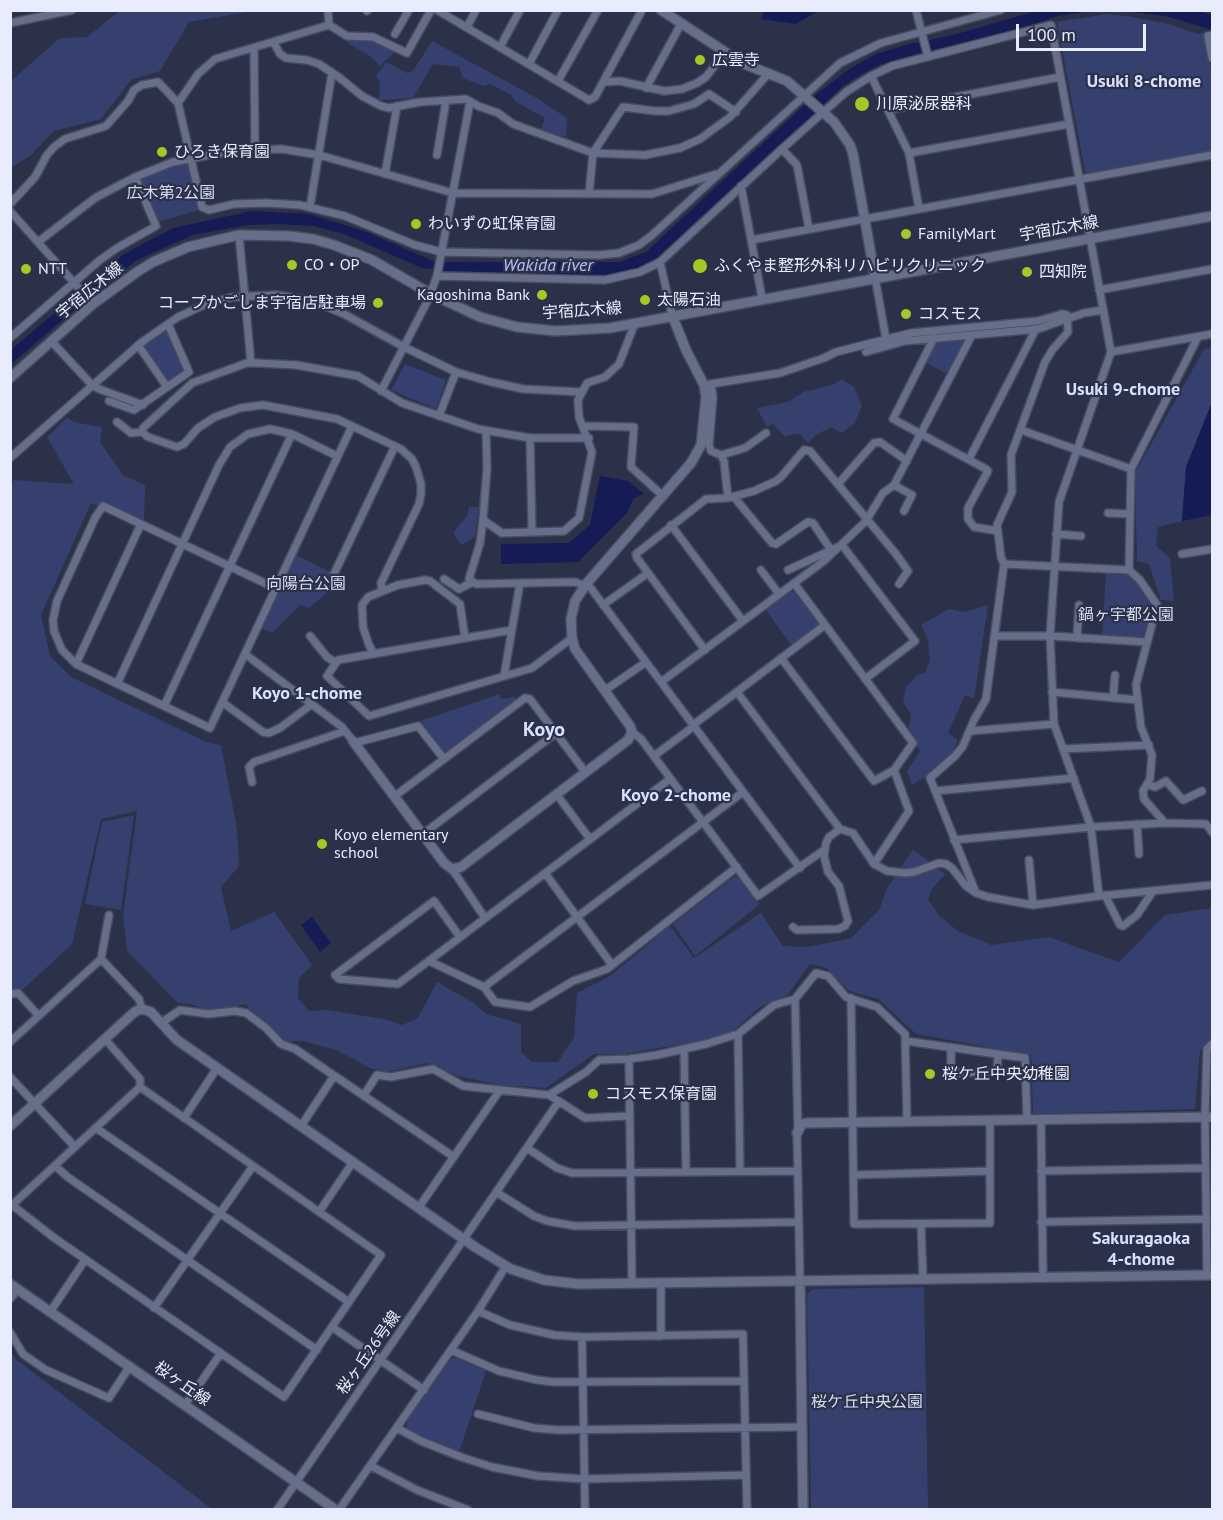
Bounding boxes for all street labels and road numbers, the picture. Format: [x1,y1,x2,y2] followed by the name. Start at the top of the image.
[1018,213,1100,245] street label: 宇宿広木線
[53,258,127,324] street label: 宇宿広木線
[541,299,623,323] street label: 宇宿広木線
[333,1308,405,1398] street label: 桜ヶ丘26号線
[150,1358,214,1410] street label: 桜ヶ丘線

